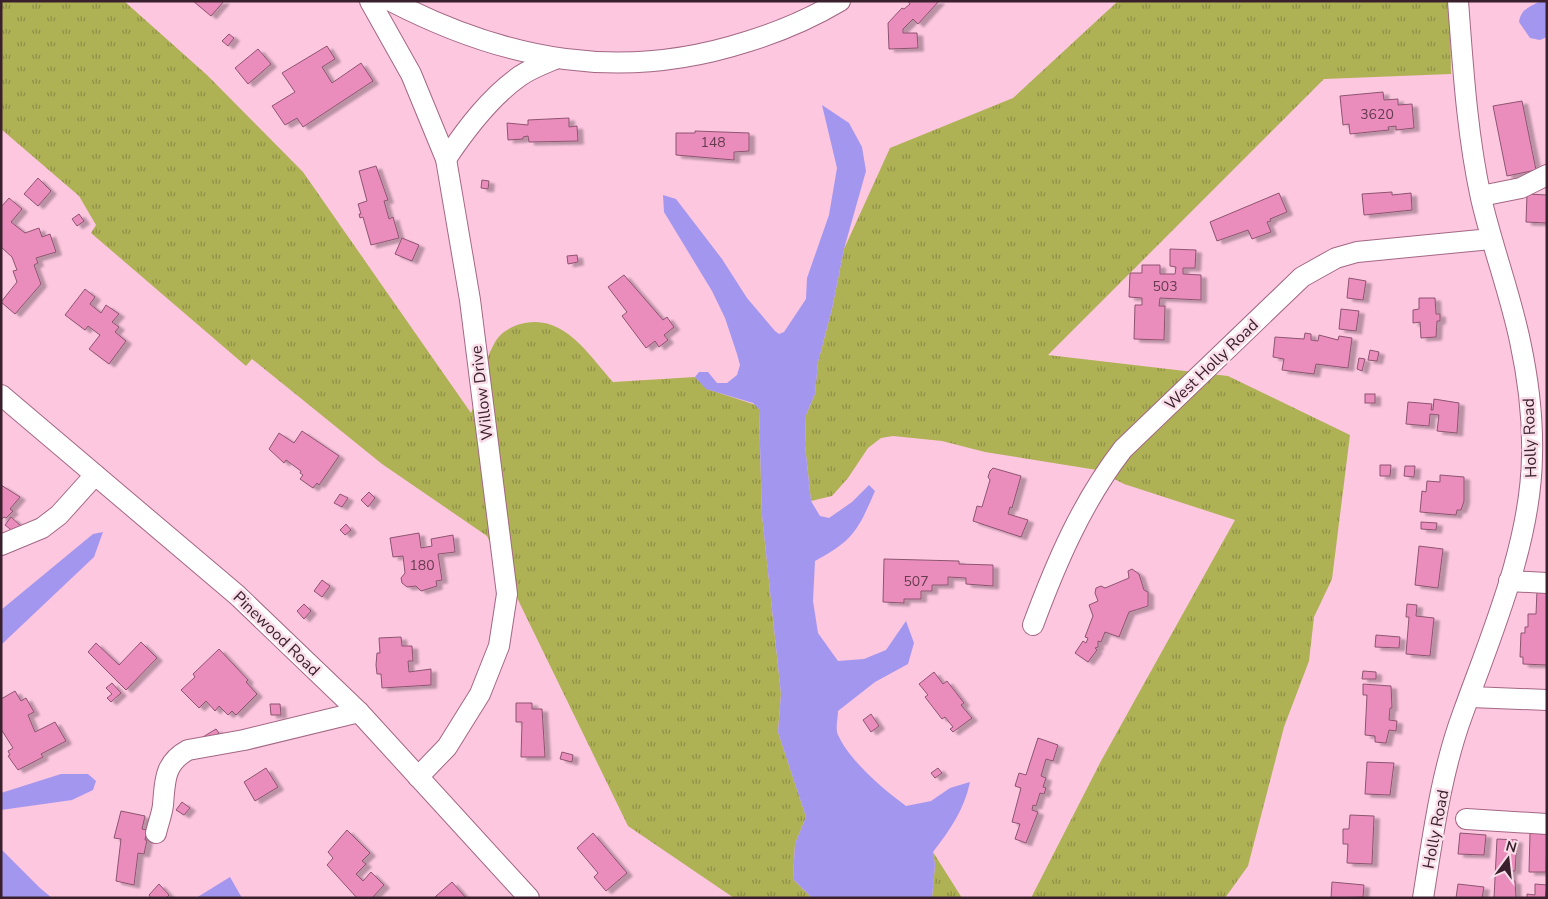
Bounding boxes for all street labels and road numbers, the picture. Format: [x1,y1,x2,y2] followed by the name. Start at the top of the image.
[1160,314,1263,415] street label: West Holly Road
[465,344,499,441] street label: Willow Drive
[1518,398,1542,478] street label: Holly Road
[228,587,325,681] street label: Pinewood Road
[1418,788,1454,871] street label: Holly Road

